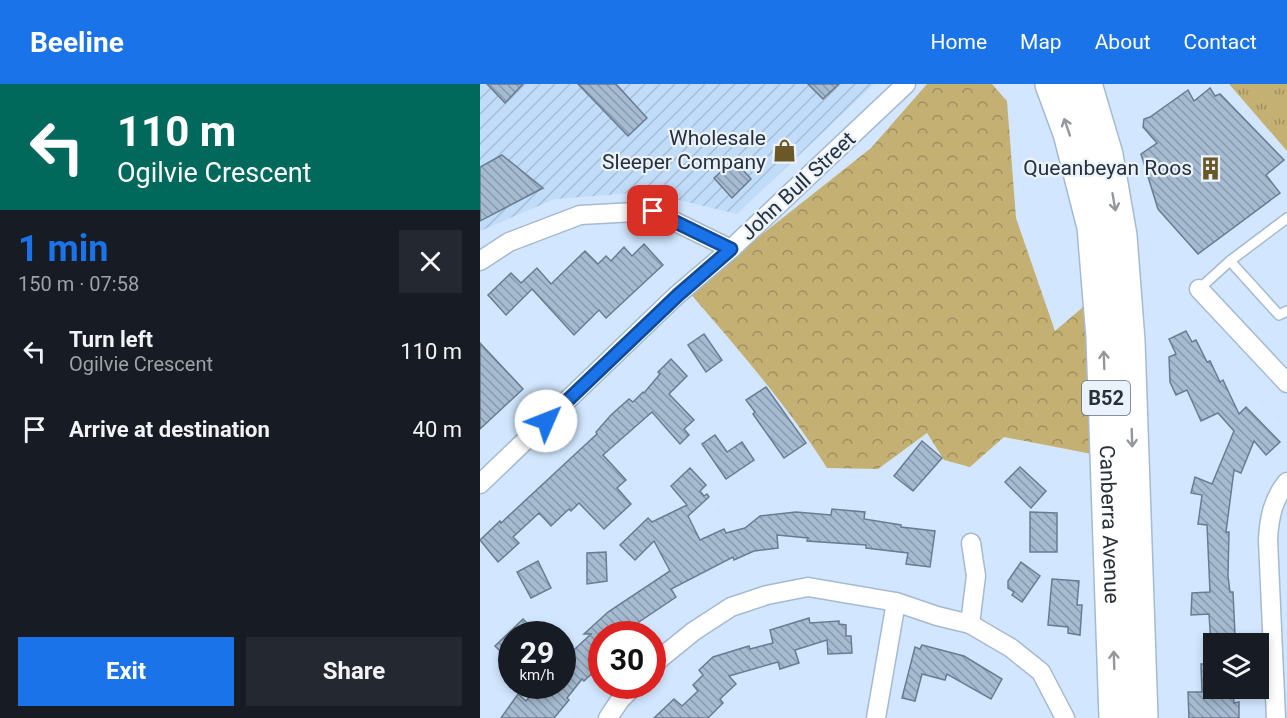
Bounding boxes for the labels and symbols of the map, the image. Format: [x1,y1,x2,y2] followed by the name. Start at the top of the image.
[1061,118,1072,137] one-way arrow
[602,126,766,174] place label: Wholesale Sleeper Company
[736,127,860,245] street label: John Bull Street
[771,137,797,163] shop icon: Wholesale Sleeper Company
[1197,155,1223,181] building icon: Queanbeyan Roos
[1023,156,1192,180] place label: Queanbeyan Roos
[627,185,678,236] pin
[1109,192,1120,211] one-way arrow
[1099,350,1110,370] one-way arrow
[1082,381,1130,415] road number: B52
[514,389,578,453] position arrow
[1126,427,1137,447] one-way arrow
[1095,445,1124,604] street label: Canberra Avenue
[588,621,666,699] speed limit sign: 30
[1108,650,1120,670] one-way arrow

